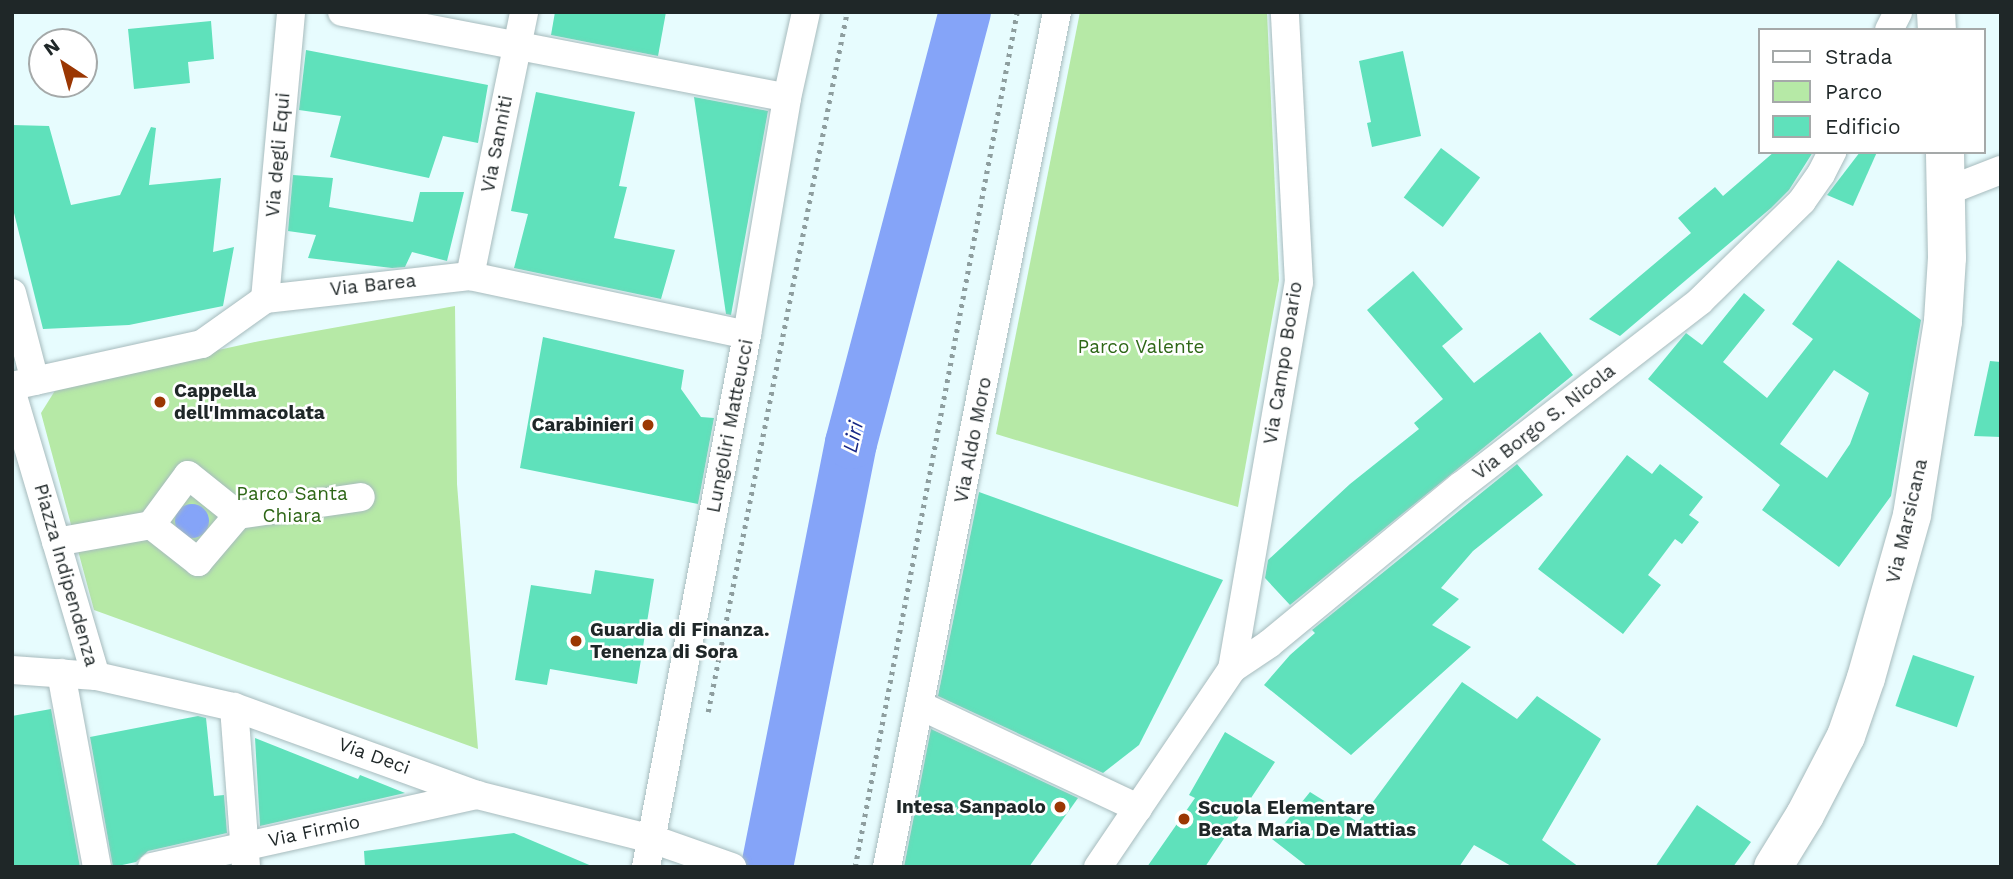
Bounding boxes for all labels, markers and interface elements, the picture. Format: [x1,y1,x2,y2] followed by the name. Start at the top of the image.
[28,28,98,98] north arrow
[1758,28,1985,154] legend
[39,34,64,61] text: N
[1825,44,1892,69] text: Strada
[1825,79,1882,104] text: Parco
[261,92,295,218] street label: Via degli Equi
[476,93,518,195] street label: Via Sanniti
[1825,114,1901,139] text: Edificio
[329,269,417,301] street label: Via Barea
[1259,280,1307,446] street label: Via Campo Boario
[1077,336,1205,358] park label: Parco Valente
[702,337,758,515] street label: Lungoliri Matteucci
[1468,359,1620,485] street label: Via Borgo S. Nicola
[949,374,997,506] street label: Via Aldo Moro
[174,380,325,424] place label: Cappella dell'Immacolata
[152,394,168,410] marker: Cappella dell'Immacolata
[532,414,634,436] place label: Carabinieri
[640,417,656,433] marker: Carabinieri
[837,419,869,455] water label: Liri
[1882,456,1932,586] street label: Via Marsicana
[29,481,103,669] street label: Piazza Indipendenza
[236,483,348,527] park label: Parco Santa Chiara
[590,619,770,663] place label: Guardia di Finanza. Tenenza di Sora
[568,633,584,649] marker: Guardia di Finanza. Tenenza di Sora
[335,732,413,780] street label: Via Deci
[896,796,1046,818] place label: Intesa Sanpaolo
[1198,797,1416,841] place label: Scuola Elementare Beata Maria De Mattias
[1052,799,1068,815] marker: Intesa Sanpaolo
[266,810,362,852] street label: Via Firmio
[1176,811,1192,827] marker: Scuola Elementare Beata Maria De Mattias

